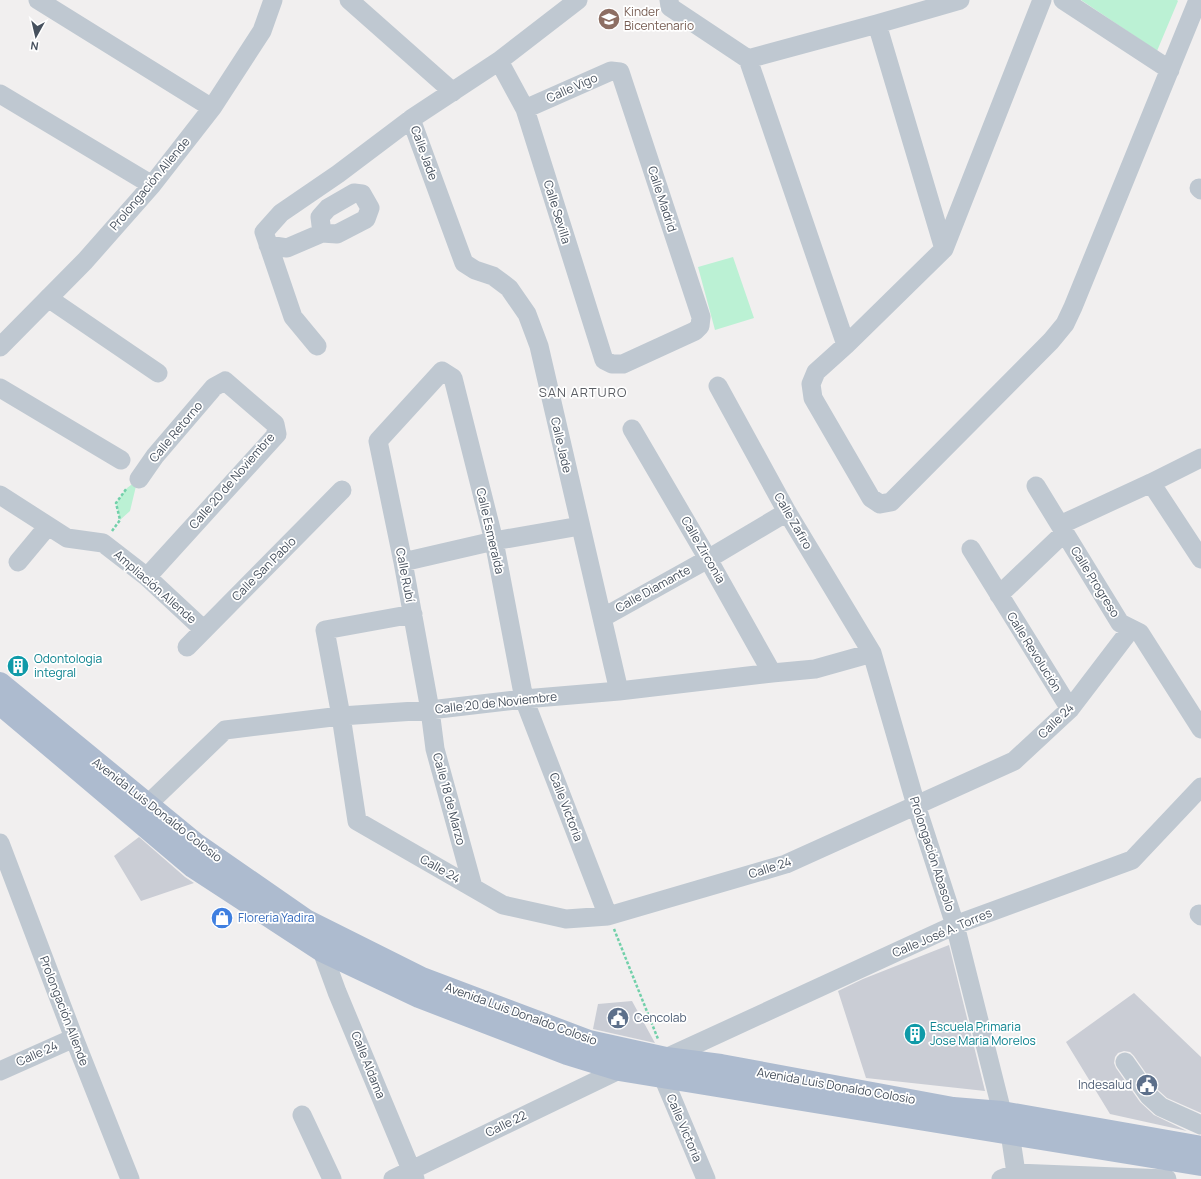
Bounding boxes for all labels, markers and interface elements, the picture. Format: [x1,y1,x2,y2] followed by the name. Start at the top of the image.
[624,3,694,34] place label: Kinder Bicentenario
[596,6,622,32] school or university icon: Kinder Bicentenario
[16,16,56,56] north arrow
[29,38,39,54] text: N
[544,69,600,106] street label: Calle Vigo
[407,123,442,182] street label: Calle Jade
[106,134,194,234] street label: Prolongación Allende
[644,164,681,234] street label: Calle Madrid
[540,178,575,246] street label: Calle Sevilla
[539,383,627,401] district label: SAN ARTURO
[145,397,206,466] street label: Calle Retorno
[547,415,576,474] street label: Calle Jade
[185,429,278,533] street label: Calle 20 de Noviembre
[472,486,509,576] street label: Calle Esmeralda
[770,489,817,552] street label: Calle Zafiro
[677,513,729,586] street label: Calle Zirconia
[228,533,300,605] street label: Calle San Pablo
[1067,543,1124,620] street label: Calle Progreso
[110,546,200,627] street label: Ampliación Allende
[392,546,419,604] street label: Calle Rubí
[612,561,693,616] street label: Calle Diamante
[1003,609,1066,695] street label: Calle Revolución
[34,650,102,681] place label: Odontologia integral
[5,653,31,679] building icon: Odontologia integral
[434,688,558,717] street label: Calle 20 de Noviembre
[1034,699,1077,742] street label: Calle 24
[429,751,470,847] street label: Calle 18 de Marzo
[89,753,226,866] street label: Avenida Luis Donaldo Colosio
[546,770,587,844] street label: Calle Victoria
[906,794,959,913] street label: Prolongación Abasolo
[417,850,464,887] street label: Calle 24
[746,853,793,882] street label: Calle 24
[889,904,994,961] street label: Calle José A. Torres
[209,905,235,931] shop icon: Floreria Yadira
[238,909,314,926] place label: Floreria Yadira
[36,953,93,1068] street label: Prolongación Allende
[443,978,600,1049] street label: Avenida Luis Donaldo Colosio
[605,1005,631,1031] public building icon: Cencolab
[634,1009,687,1026] place label: Cencolab
[930,1018,1036,1049] place label: Escuela Primaria Jose Maria Morelos
[902,1021,928,1047] building icon: Escuela Primaria Jose Maria Morelos
[347,1029,390,1101] street label: Calle Aldama
[13,1037,60,1070] street label: Calle 24
[755,1063,917,1108] street label: Avenida Luis Donaldo Colosio
[1134,1072,1160,1098] public building icon: Indesalud
[1078,1076,1132,1093] place label: Indesalud
[663,1091,706,1164] street label: Calle Victoria
[482,1106,529,1141] street label: Calle 22

